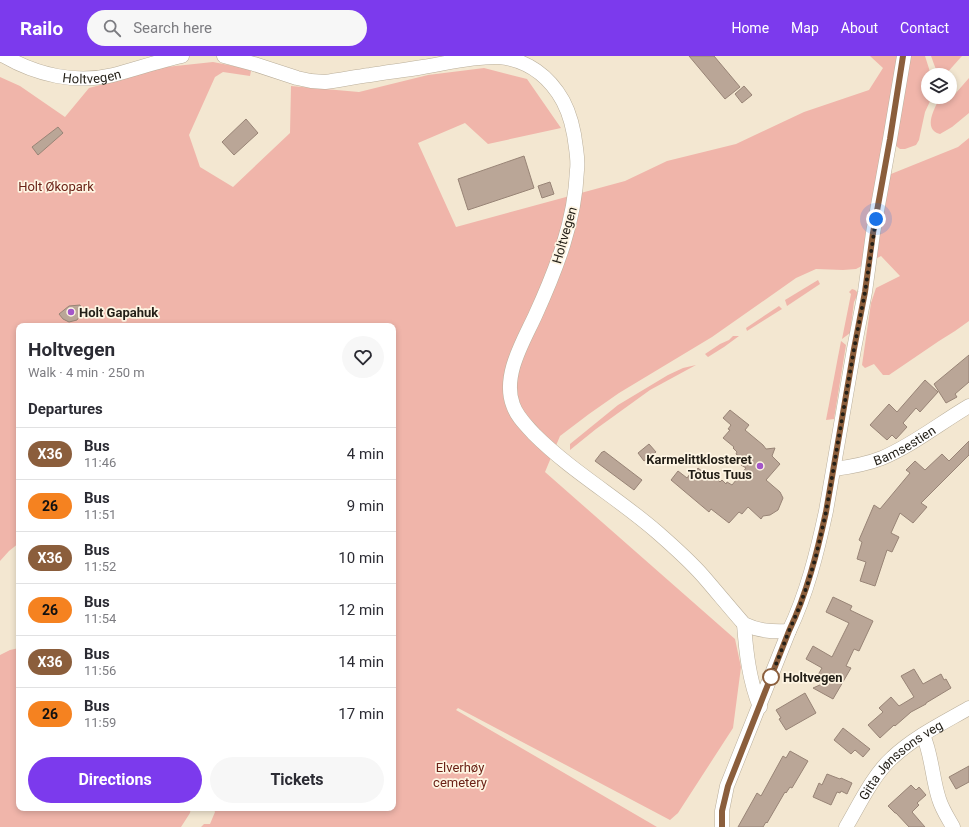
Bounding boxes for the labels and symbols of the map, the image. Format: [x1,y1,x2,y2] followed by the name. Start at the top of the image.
[62,66,123,87] street label: Holtvegen
[18,179,94,194] park label: Holt Økopark
[549,205,580,265] street label: Holtvegen
[866,209,886,229] your location
[79,305,159,320] place label: Holt Gapahuk
[66,307,76,317] marker: Holt Gapahuk
[872,423,938,468] street label: Bamsestien
[646,452,753,482] place label: Karmelittklosteret Totus Tuus
[755,461,765,471] marker: Karmelittklosteret Totus Tuus
[762,668,780,686] marker: Holtvegen
[783,670,843,685] place label: Holtvegen
[856,717,945,803] street label: Gitta Jønssons veg
[433,760,487,790] park label: Elverhøy cemetery

